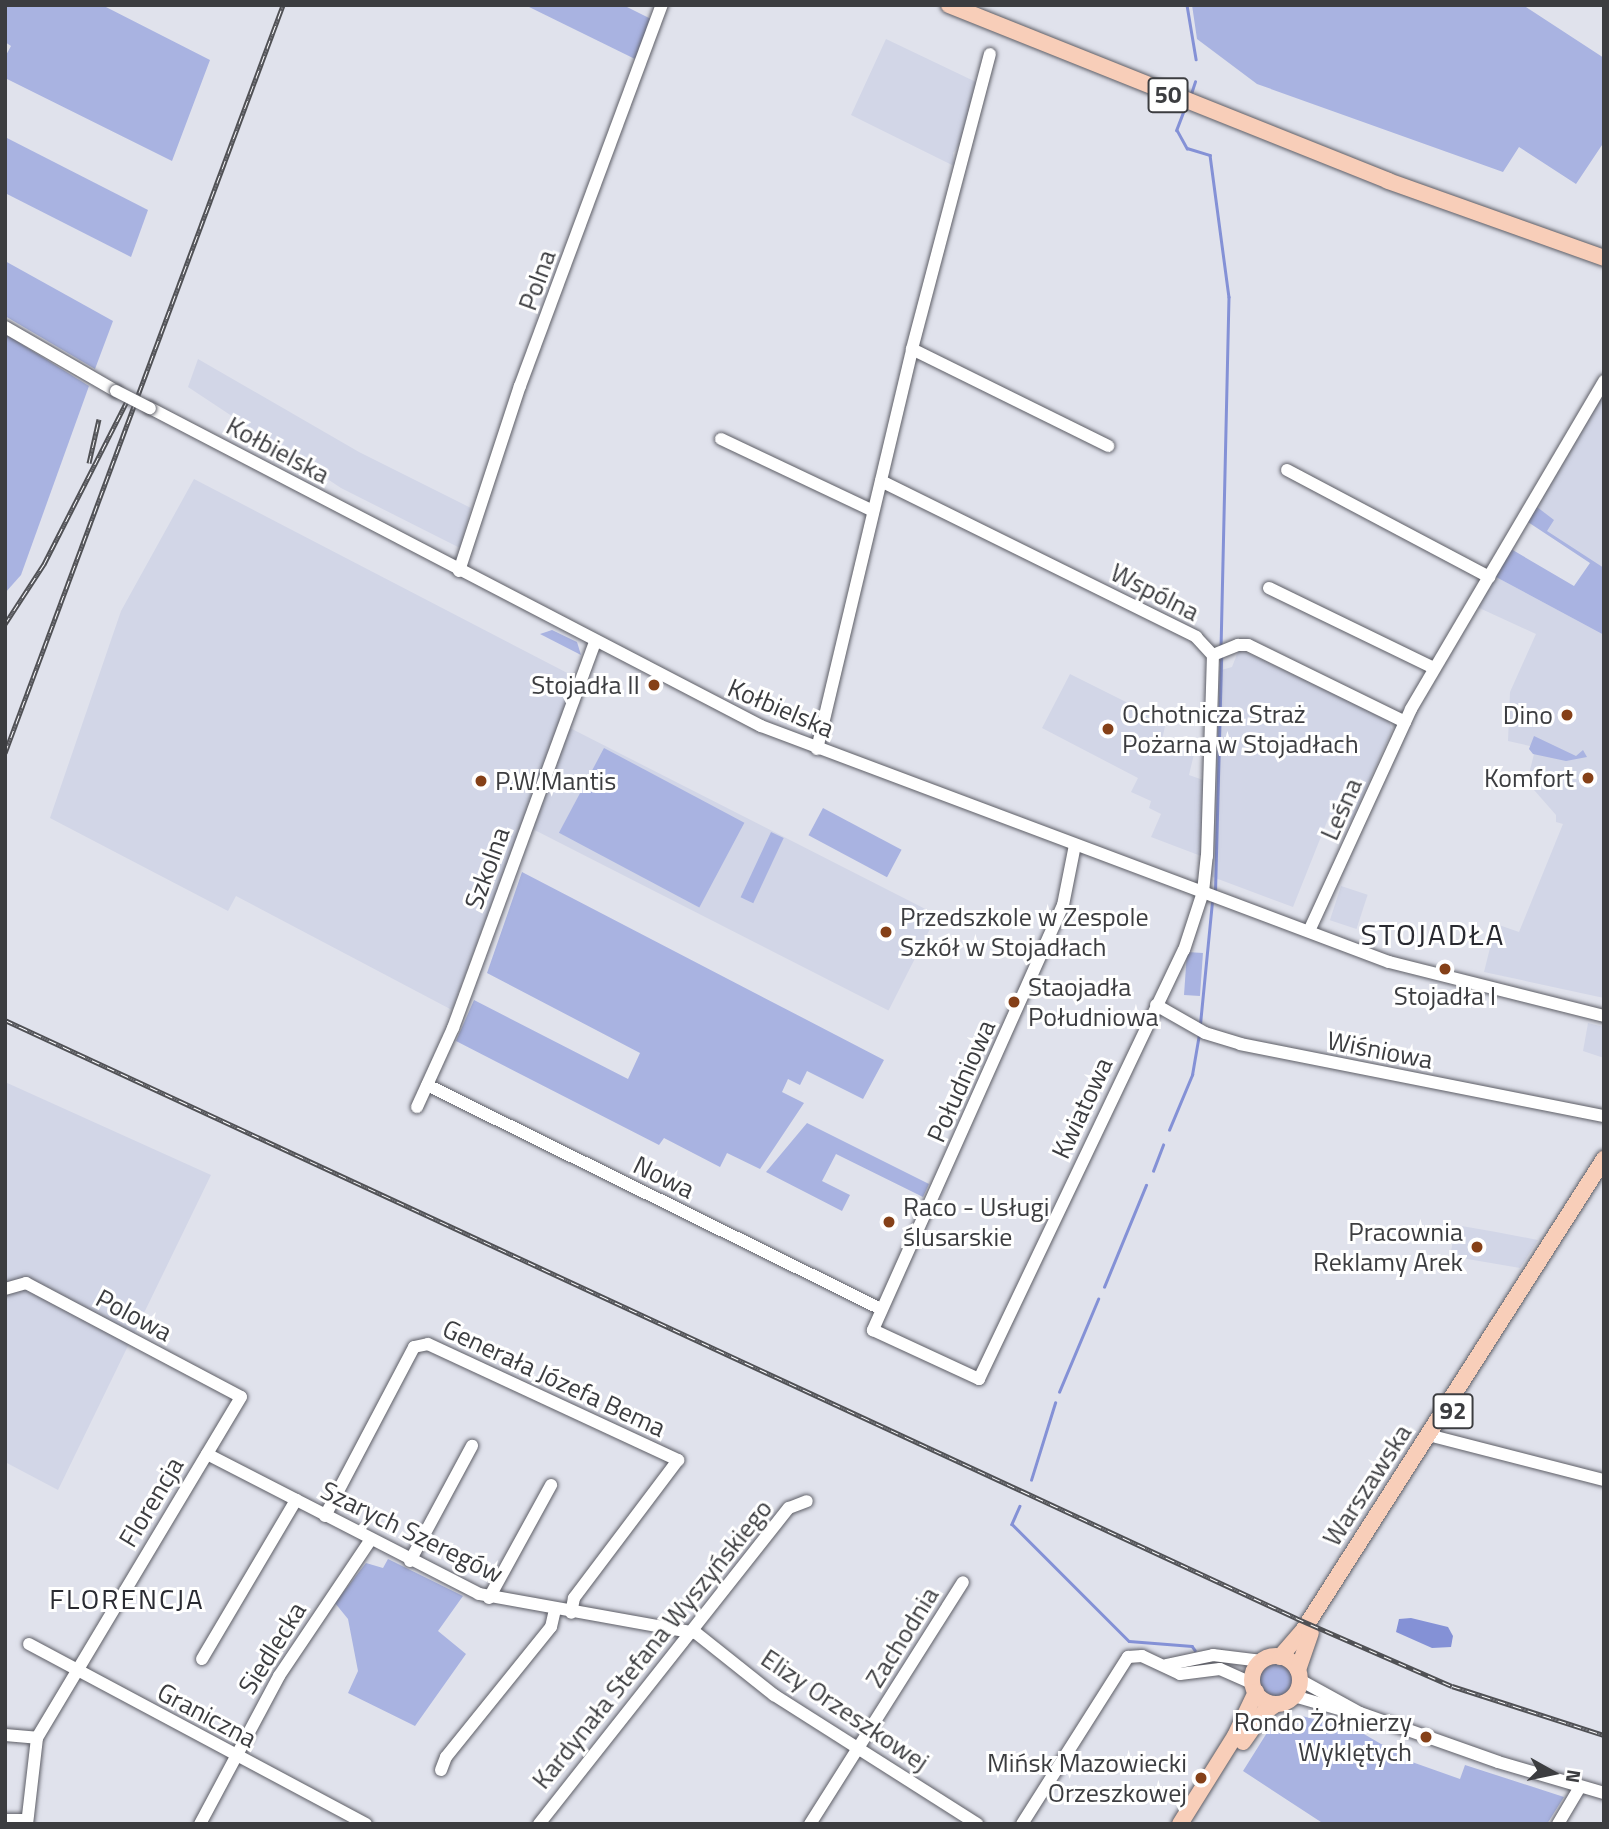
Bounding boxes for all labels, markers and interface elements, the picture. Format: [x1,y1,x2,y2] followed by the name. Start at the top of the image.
[1147,74,1189,116] road number: 50
[512,246,562,314] street label: Polna
[221,410,335,490] street label: Kołbielska
[1106,556,1204,628] street label: Wspólna
[531,669,640,701] place label: Stojadła II
[723,672,839,744] street label: Kołbielska
[646,677,662,693] marker: Stojadła II
[1122,698,1359,760] place label: Ochotnicza Straż Pożarna w Stojadłach
[1503,699,1553,731] place label: Dino
[1559,707,1575,723] marker: Dino
[1100,721,1116,737] marker: Ochotnicza Straż Pożarna w Stojadłach
[1484,762,1574,794] place label: Komfort
[495,765,616,797] place label: P.W.Mantis
[1580,770,1596,786] marker: Komfort
[473,773,489,789] marker: P.W.Mantis
[1314,773,1368,845] street label: Leśna
[458,823,516,913] street label: Szkolna
[900,901,1149,962] place label: Przedszkole w Zespole Szkół w Stojadłach
[1362,916,1504,952] district label: STOJADŁA
[878,924,894,940] marker: Przedszkole w Zespole Szkół w Stojadłach
[1437,961,1453,977] marker: Stojadła I
[1028,971,1159,1032] place label: Staojadła Południowa
[1394,980,1496,1012] place label: Stojadła I
[1006,994,1022,1010] marker: Staojadła Południowa
[920,1015,1002,1147] street label: Południowa
[1325,1024,1435,1076] street label: Wiśniowa
[1045,1052,1119,1164] street label: Kwiatowa
[629,1149,699,1205] street label: Nowa
[903,1191,1049,1252] place label: Raco - Usługi ślusarskie
[881,1214,897,1230] marker: Raco - Usługi ślusarskie
[1313,1216,1463,1278] place label: Pracownia Reklamy Arek
[1469,1239,1485,1255] marker: Pracownia Reklamy Arek
[91,1282,177,1348] street label: Polowa
[438,1313,670,1443] street label: Generała Józefa Bema
[1432,1391,1474,1432] road number: 92
[1316,1418,1418,1552] street label: Warszawska
[112,1451,190,1553] street label: Florencja
[316,1474,508,1590] street label: Szarych Szeregów
[526,1493,778,1795] street label: Kardynała Stefana Wyszyńskiego
[859,1581,945,1693] street label: Zachodnia
[50,1582,204,1616] district label: FLORENCJA
[232,1596,312,1700] street label: Siedlecka
[755,1642,935,1778] street label: Elizy Orzeszkowej
[152,1676,262,1754] street label: Graniczna
[1234,1706,1412,1768] place label: Rondo Żołnierzy Wyklętych
[1418,1729,1434,1745] marker: Rondo Żołnierzy Wyklętych
[1518,1738,1588,1808] north arrow
[987,1747,1187,1809] place label: Mińsk Mazowiecki Orzeszkowej
[1559,1768,1590,1785] text: N
[1193,1770,1209,1786] marker: Mińsk Mazowiecki Orzeszkowej

